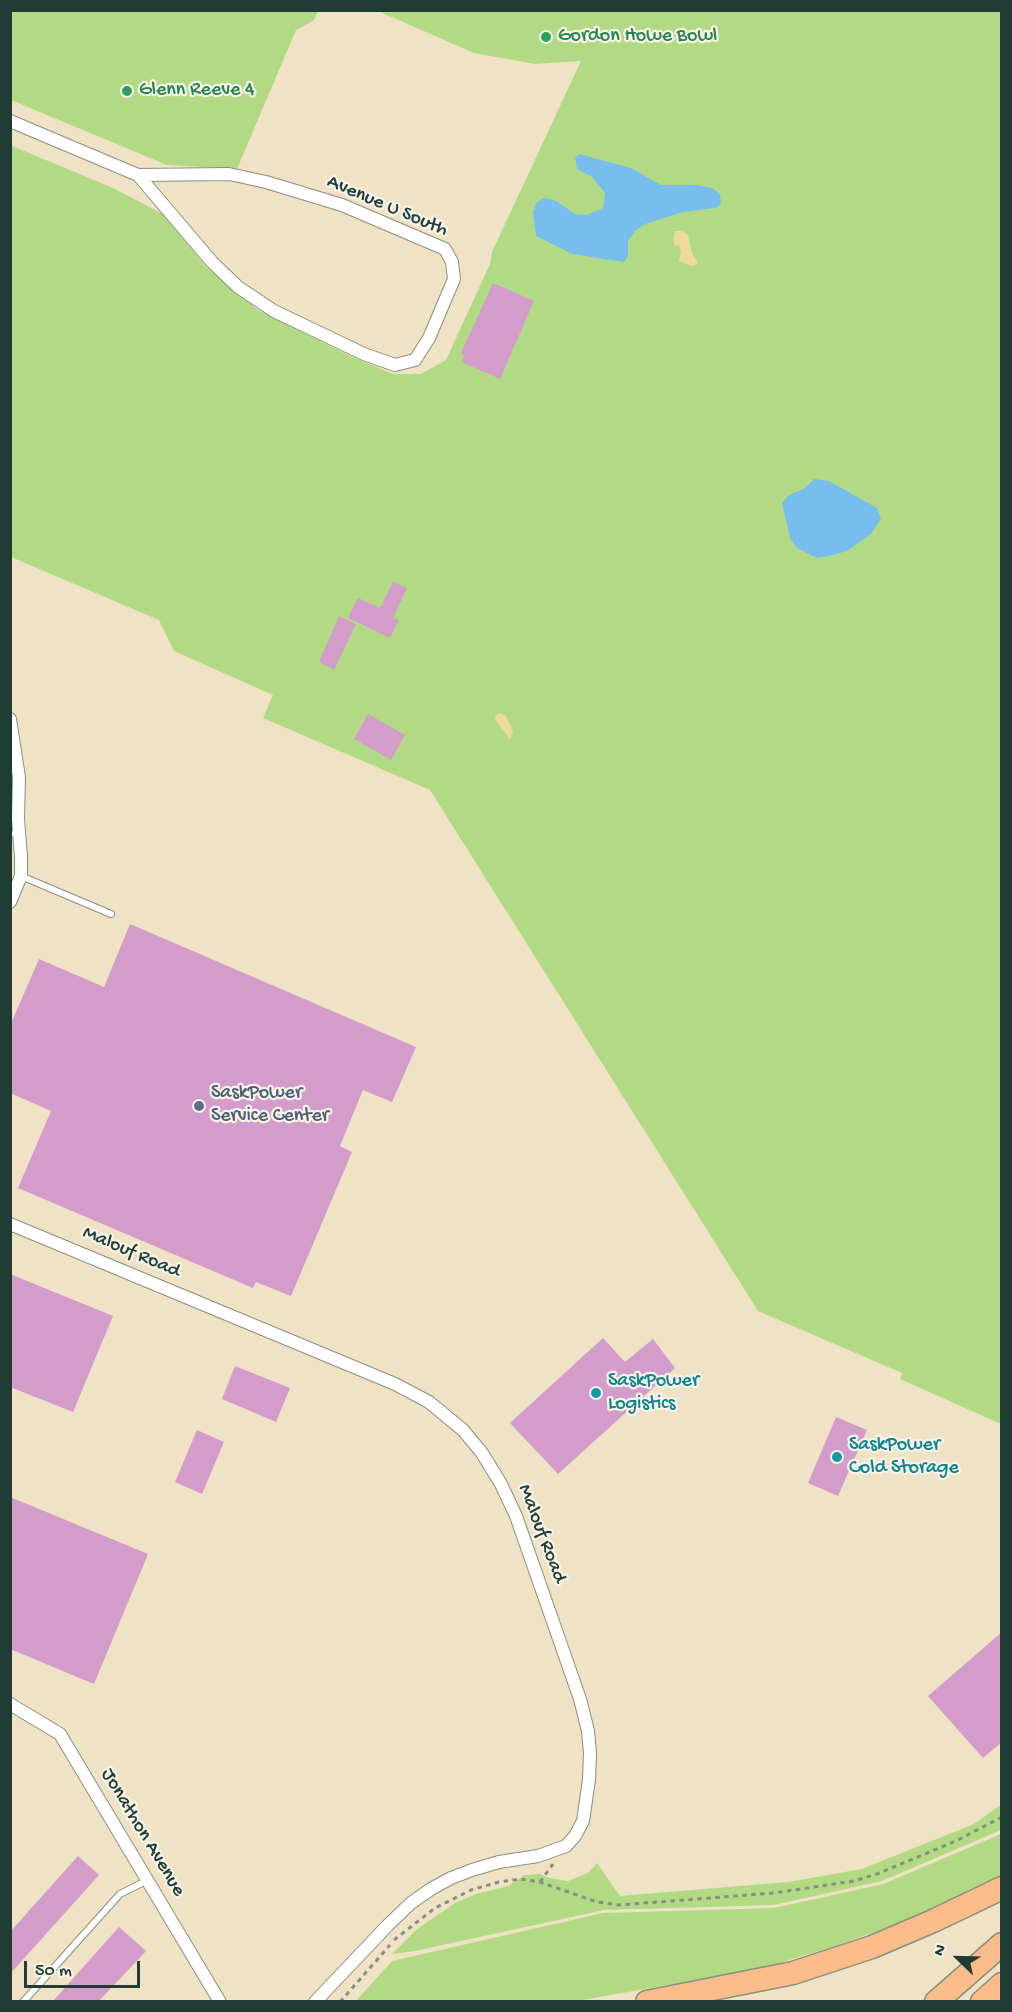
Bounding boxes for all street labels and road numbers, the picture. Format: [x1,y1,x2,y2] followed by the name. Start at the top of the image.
[323,171,451,243] street label: Avenue U South
[79,1222,183,1284] street label: Malouf Road
[511,1481,571,1587] street label: Malouf Road
[94,1765,190,1901] street label: Jonathon Avenue

